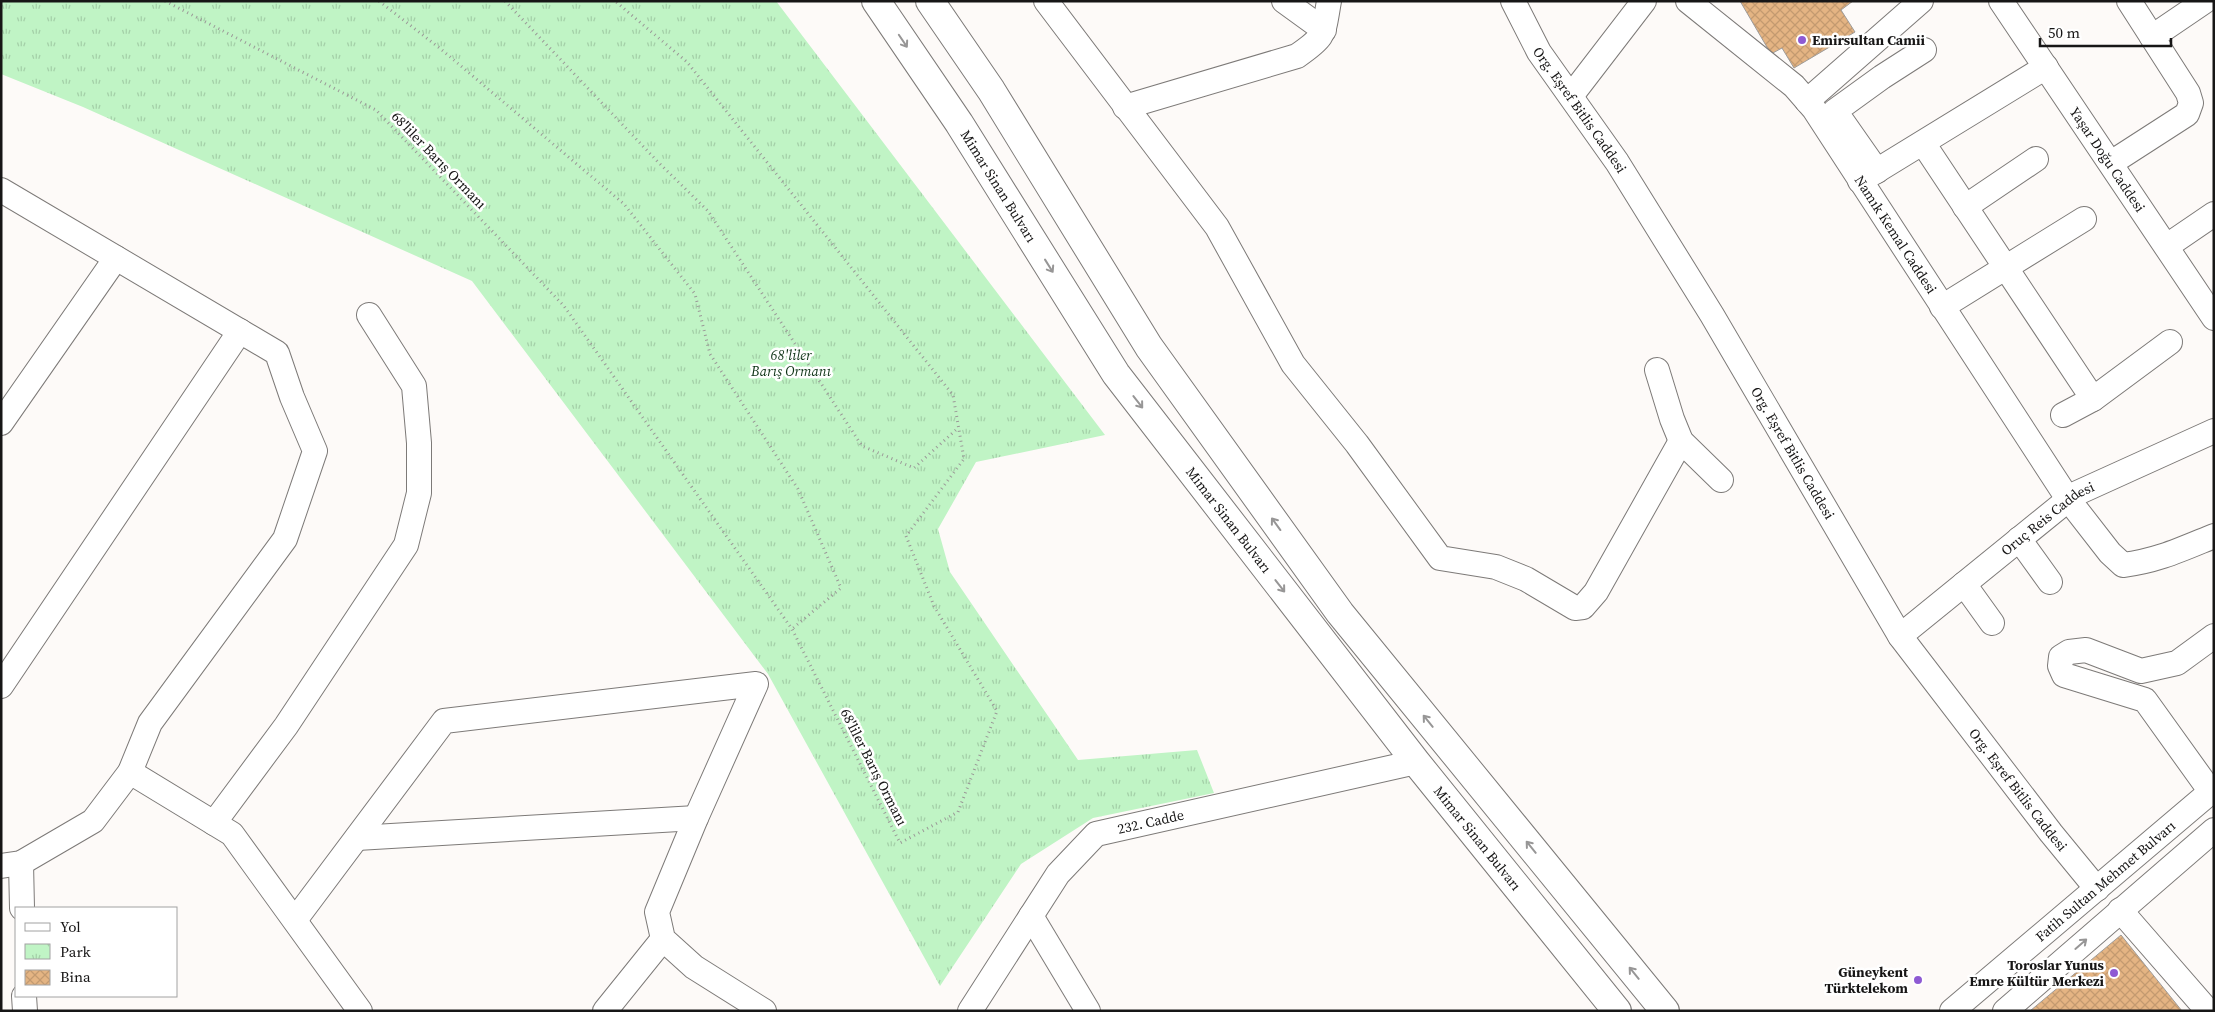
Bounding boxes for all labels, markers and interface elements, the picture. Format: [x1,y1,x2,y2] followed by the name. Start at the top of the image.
[2040,15,2171,47] scale bar
[2048,22,2080,43] text: 50 m
[1812,30,1925,50] place label: Emirsultan Camii
[898,34,908,48] one-way arrow
[1796,34,1808,46] marker: Emirsultan Camii
[1528,43,1631,177] street label: Org. Eşref Bitlis Caddesi
[2065,103,2150,216] street label: Yaşar Doğu Caddesi
[387,107,491,213] street label: 68'liler Barış Ormanı
[956,126,1041,246] street label: Mimar Sinan Bulvarı
[1850,171,1942,298] street label: Namık Kemal Caddesi
[1044,258,1054,272] one-way arrow
[750,345,832,381] park label: 68'liler Barış Ormanı
[1746,383,1839,523] street label: Org. Eşref Bitlis Caddesi
[1132,395,1143,408] one-way arrow
[1181,463,1276,577] street label: Mimar Sinan Bulvarı
[1997,477,2097,560] street label: Oruç Reis Caddesi
[1271,517,1281,531] one-way arrow
[1274,579,1285,592] one-way arrow
[836,705,912,829] street label: 68'liler Barış Ormanı
[1423,715,1434,728] one-way arrow
[1964,724,2072,855] street label: Org. Eşref Bitlis Caddesi
[1429,782,1526,895] street label: Mimar Sinan Bulvarı
[1116,805,1186,839] street label: 232. Cadde
[2031,816,2180,946] street label: Fatih Sultan Mehmet Bulvarı
[1526,841,1537,854] one-way arrow
[15,907,178,997] legend
[60,916,81,937] text: Yol
[2074,939,2087,950] one-way arrow
[60,941,92,962] text: Park
[1969,955,2105,991] place label: Toroslar Yunus Emre Kültür Merkezi
[1825,962,1909,998] place label: Güneykent Türktelekom
[60,966,91,987] text: Bina
[1629,967,1640,980] one-way arrow
[2108,967,2120,979] marker: Toroslar Yunus Emre Kültür Merkezi
[1912,974,1924,986] marker: Güneykent Türktelekom

